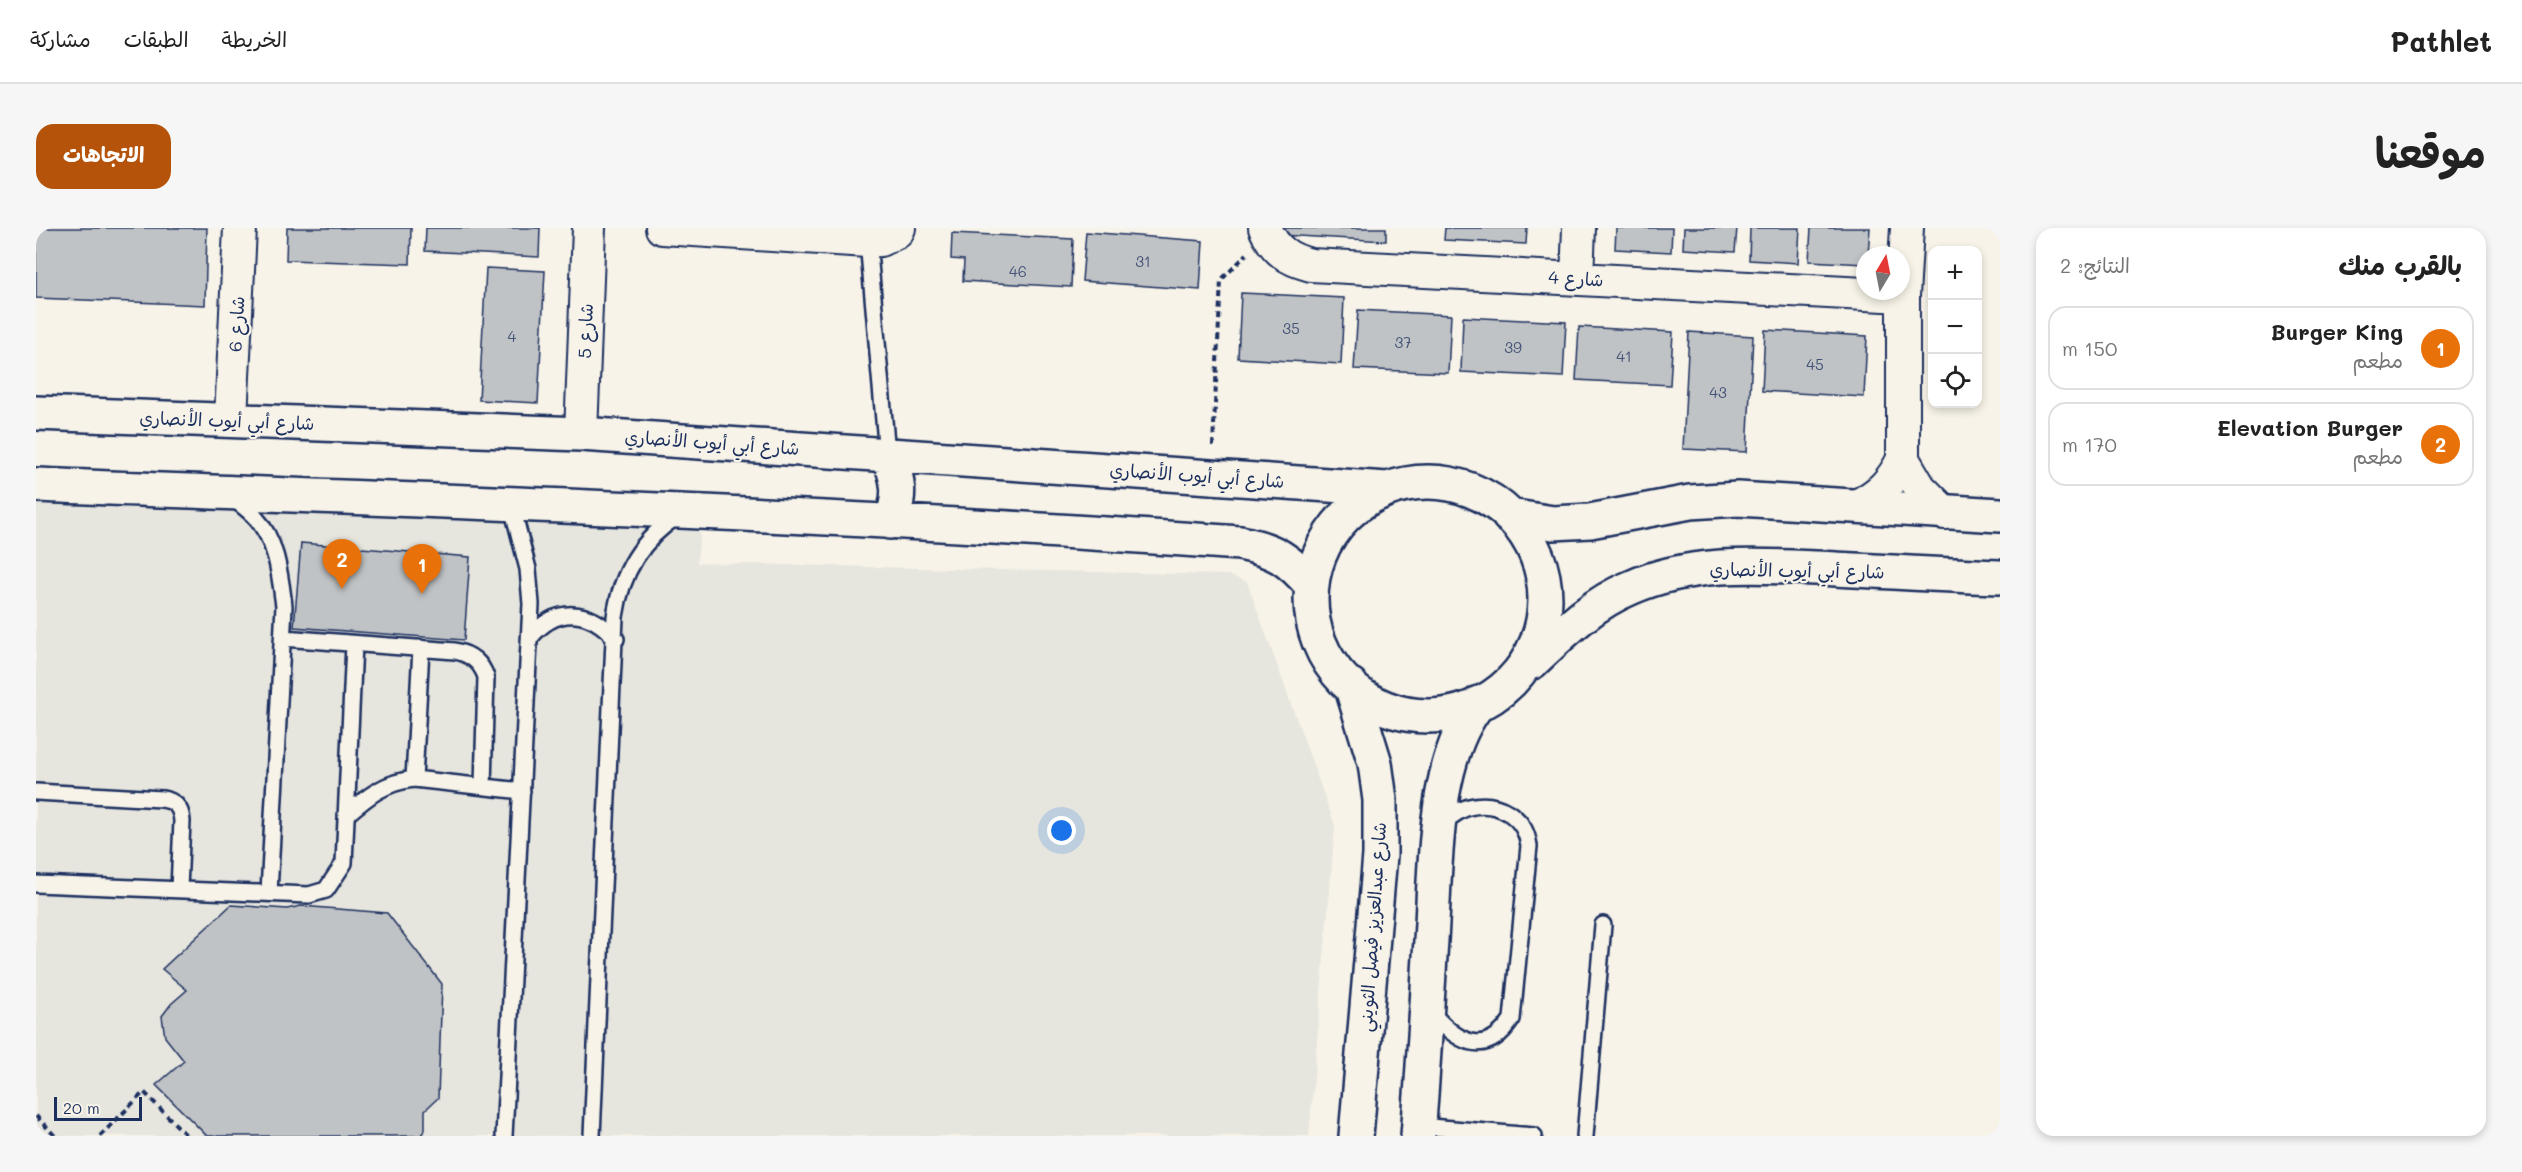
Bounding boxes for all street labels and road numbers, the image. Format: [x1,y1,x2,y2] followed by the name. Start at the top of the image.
[1548,265,1604,292] street label: شارع 4
[223,296,250,352] street label: شارع 6
[572,303,599,359] street label: شارع 5
[139,405,315,440] street label: شارع أبي أيوب الأنصاري
[624,424,800,465] street label: شارع أبي أيوب الأنصاري
[1109,457,1285,498] street label: شارع أبي أيوب الأنصاري
[1709,556,1885,589] street label: شارع أبي أيوب الأنصاري
[1353,821,1396,1033] street label: شارع عبدالعزيز فيصل الثويني

